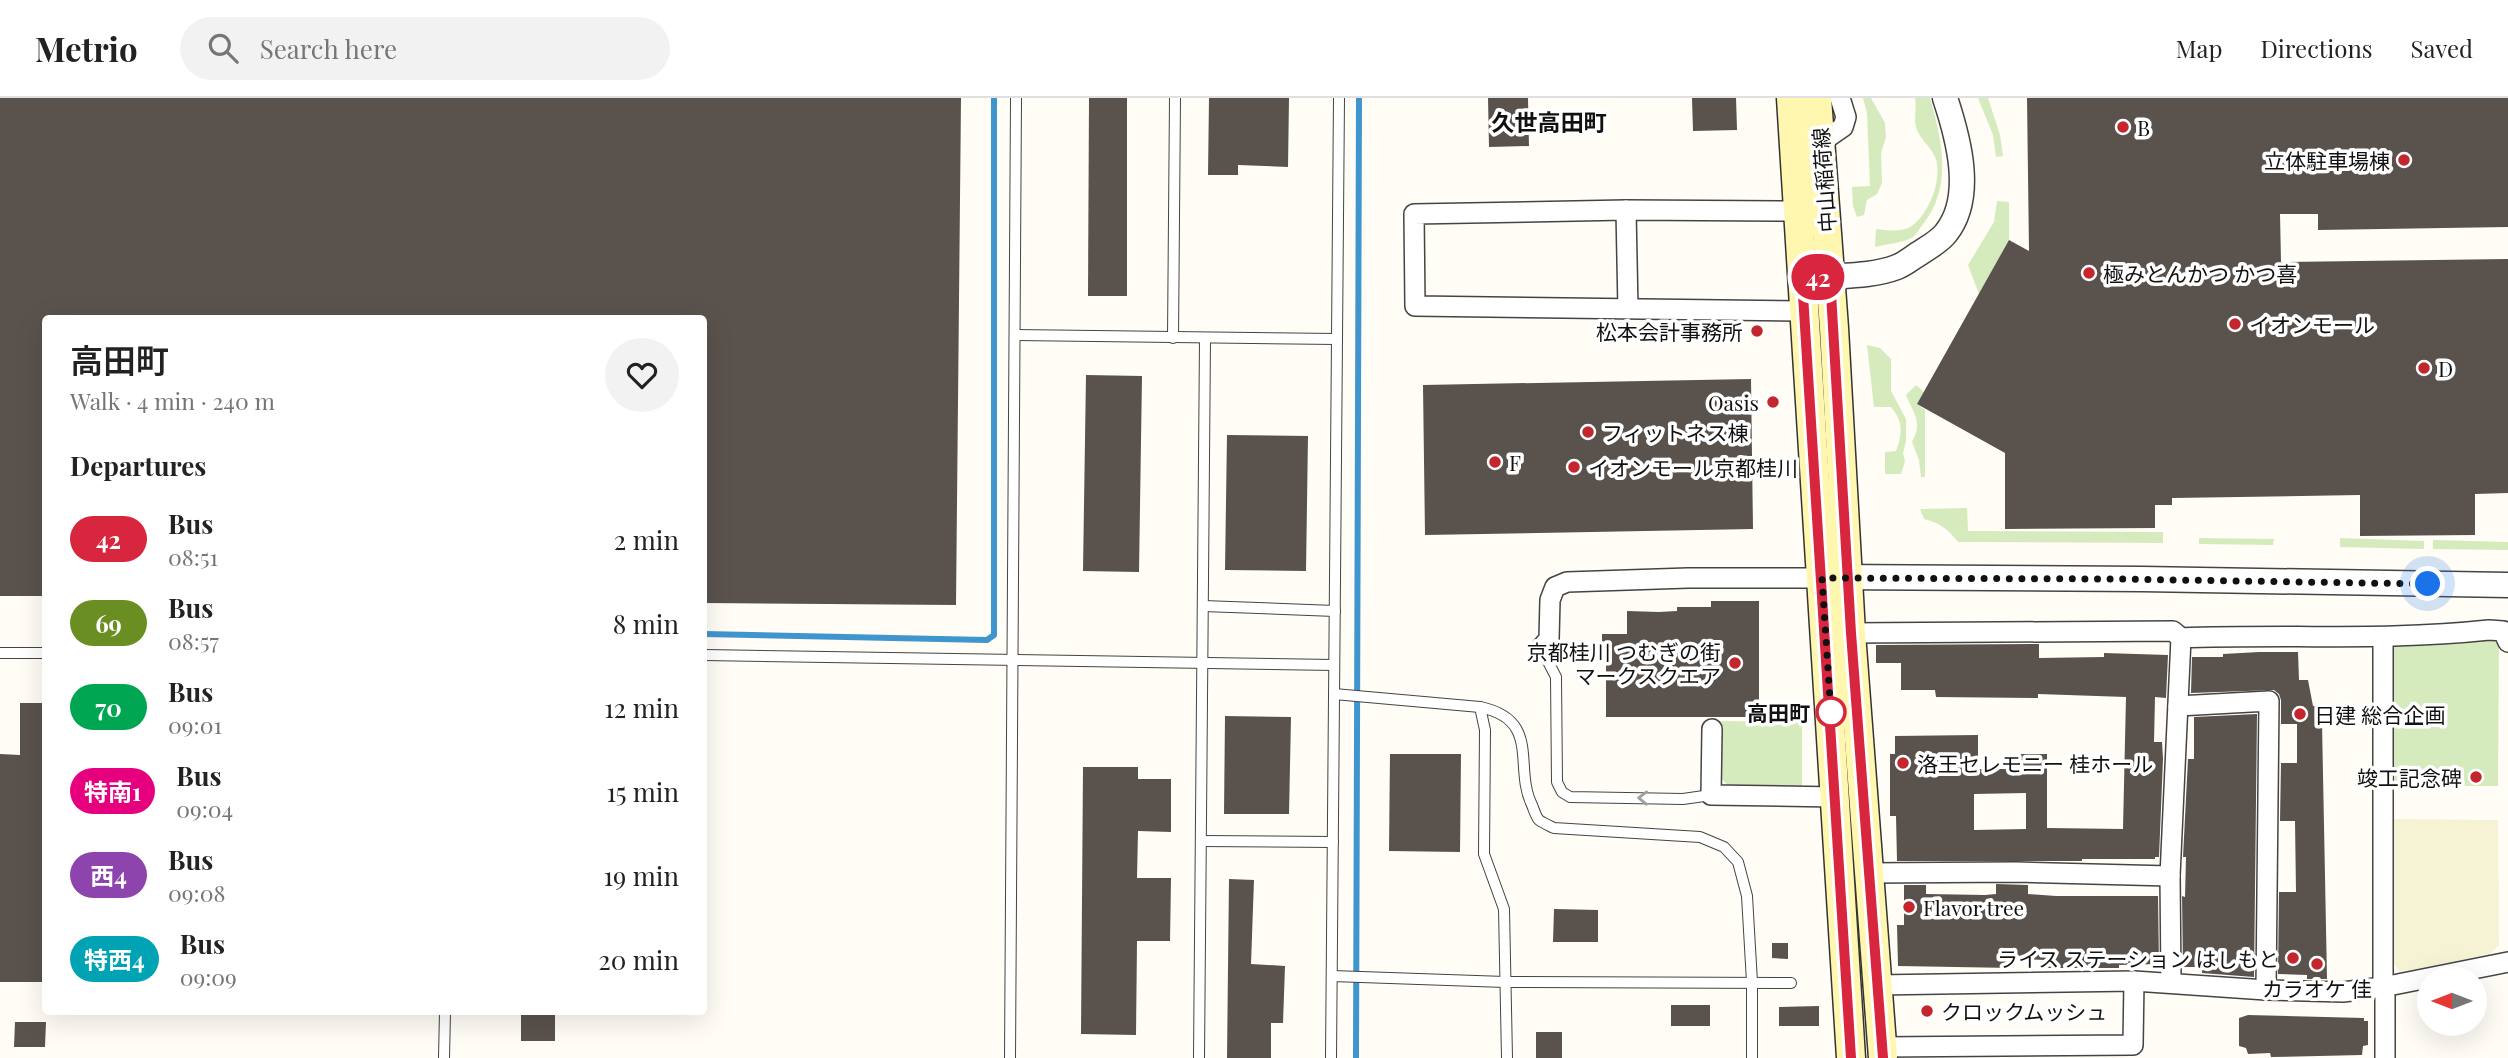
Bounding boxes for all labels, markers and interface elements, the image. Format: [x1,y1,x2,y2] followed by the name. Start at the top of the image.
[180,17,670,80] search box
[35,26,138,70] text: Metrio
[204,29,242,67] icon: search
[260,31,397,66] text: Search here
[2176,32,2222,64] text: Map
[2260,32,2373,64] text: Directions
[2411,32,2473,64] text: Saved
[1492,106,1607,137] district label: 久世高田町
[2137,113,2150,141] place label: B
[2115,119,2131,135] marker: B
[1805,127,1841,233] street label: 中山稲荷線
[2264,146,2390,174] place label: 立体駐車場棟
[2396,152,2412,168] marker: 立体駐車場棟
[1786,254,1850,300] line badge: 42
[2103,259,2297,287] place label: 極みとんかつ かつ喜
[1805,261,1831,293] text: 42
[2081,265,2097,281] marker: 極みとんかつ かつ喜
[2249,310,2375,338] place label: イオンモール
[2227,316,2243,332] marker: イオンモール
[1596,317,1743,345] place label: 松本会計事務所
[1749,323,1765,339] marker: 松本会計事務所
[70,337,169,381] text: 高田町
[605,338,679,412] button: heart
[2438,354,2453,382] place label: D
[2416,360,2432,376] marker: D
[70,385,275,416] text: Walk · 4 min · 240 m
[1708,388,1759,416] place label: Oasis
[1765,394,1781,410] marker: Oasis
[1602,418,1749,446] place label: フィットネス棟
[1580,424,1596,440] marker: フィットネス棟
[70,448,206,483] text: Departures
[1509,448,1521,476] place label: F
[1588,453,1798,481] place label: イオンモール京都桂川
[1487,454,1503,470] marker: F
[1566,459,1582,475] marker: イオンモール京都桂川
[168,506,213,541] text: Bus
[614,522,679,557] text: 2 min
[96,523,121,555] text: 42
[168,541,218,572] text: 08:51
[2410,566,2445,601] your location
[168,590,213,625] text: Bus
[613,606,679,641] text: 8 min
[95,607,122,639] text: 69
[168,625,219,656] text: 08:57
[1527,637,1721,689] place label: 京都桂川 つむぎの街 マークスクエア
[1727,655,1743,671] marker: 京都桂川 つむぎの街 マークスクエア
[168,674,213,709] text: Bus
[604,690,679,725] text: 12 min
[95,691,122,723] text: 70
[1816,697,1846,727] marker: 高田町
[1747,698,1810,726] place label: 高田町
[2314,700,2445,728] place label: 日建 総合企画
[2292,706,2308,722] marker: 日建 総合企画
[168,709,222,740] text: 09:01
[1917,749,2153,777] place label: 洛王セレモニー 桂ホール
[1895,755,1911,771] marker: 洛王セレモニー 桂ホール
[176,758,221,793] text: Bus
[2357,763,2462,791] place label: 竣工記念碑
[2468,769,2484,785] marker: 竣工記念碑
[607,774,679,809] text: 15 min
[84,775,141,807] text: 特南1
[1638,790,1648,806] one-way arrow
[176,793,233,824] text: 09:04
[168,842,213,877] text: Bus
[603,858,679,893] text: 19 min
[90,859,127,891] text: 西4
[168,877,225,908] text: 09:08
[1923,893,2024,921] place label: Flavor tree
[1901,899,1917,915] marker: Flavor tree
[180,926,225,961] text: Bus
[598,942,679,977] text: 20 min
[84,943,145,975] text: 特西4
[1997,944,2279,972] place label: ライス ステーション はしもと
[2285,950,2301,966] marker: ライス ステーション はしもと
[2309,956,2325,972] marker: カラオケ 佳
[180,961,237,992] text: 09:09
[2417,966,2487,1036] north arrow
[2417,966,2487,1036] map controls
[2262,974,2372,1002] place label: カラオケ 佳
[1941,997,2107,1025] place label: クロックムッシュ
[1919,1003,1935,1019] marker: クロックムッシュ

